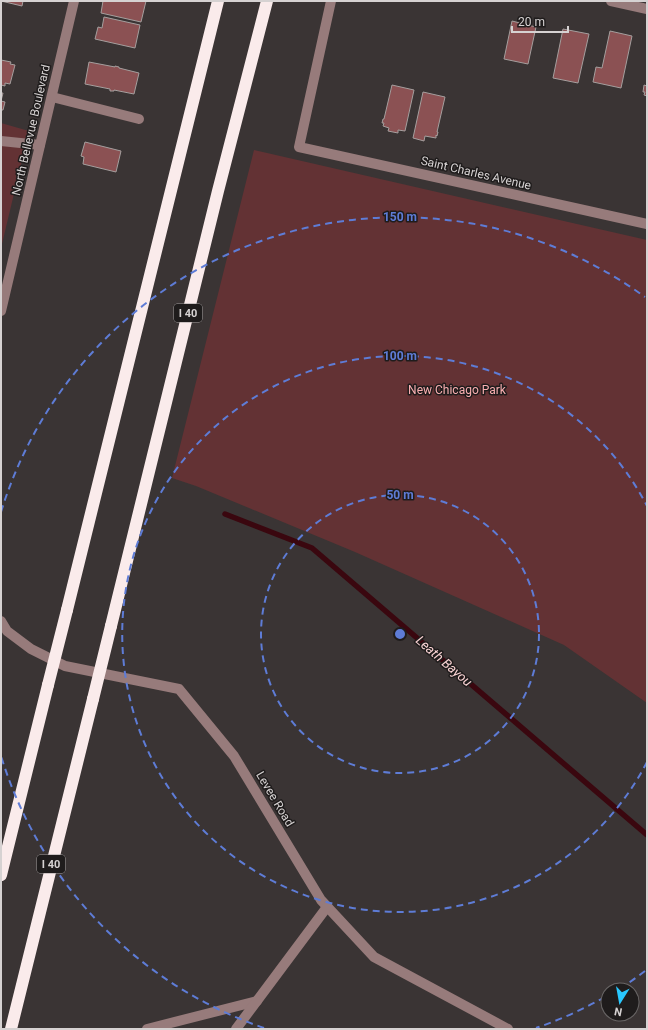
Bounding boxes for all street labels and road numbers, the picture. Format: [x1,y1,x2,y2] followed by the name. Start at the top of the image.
[9,63,53,197] street label: North Bellevue Boulevard
[419,153,533,193] street label: Saint Charles Avenue
[174,304,202,322] road number: I 40
[253,769,297,829] street label: Levee Road
[37,855,65,873] road number: I 40

